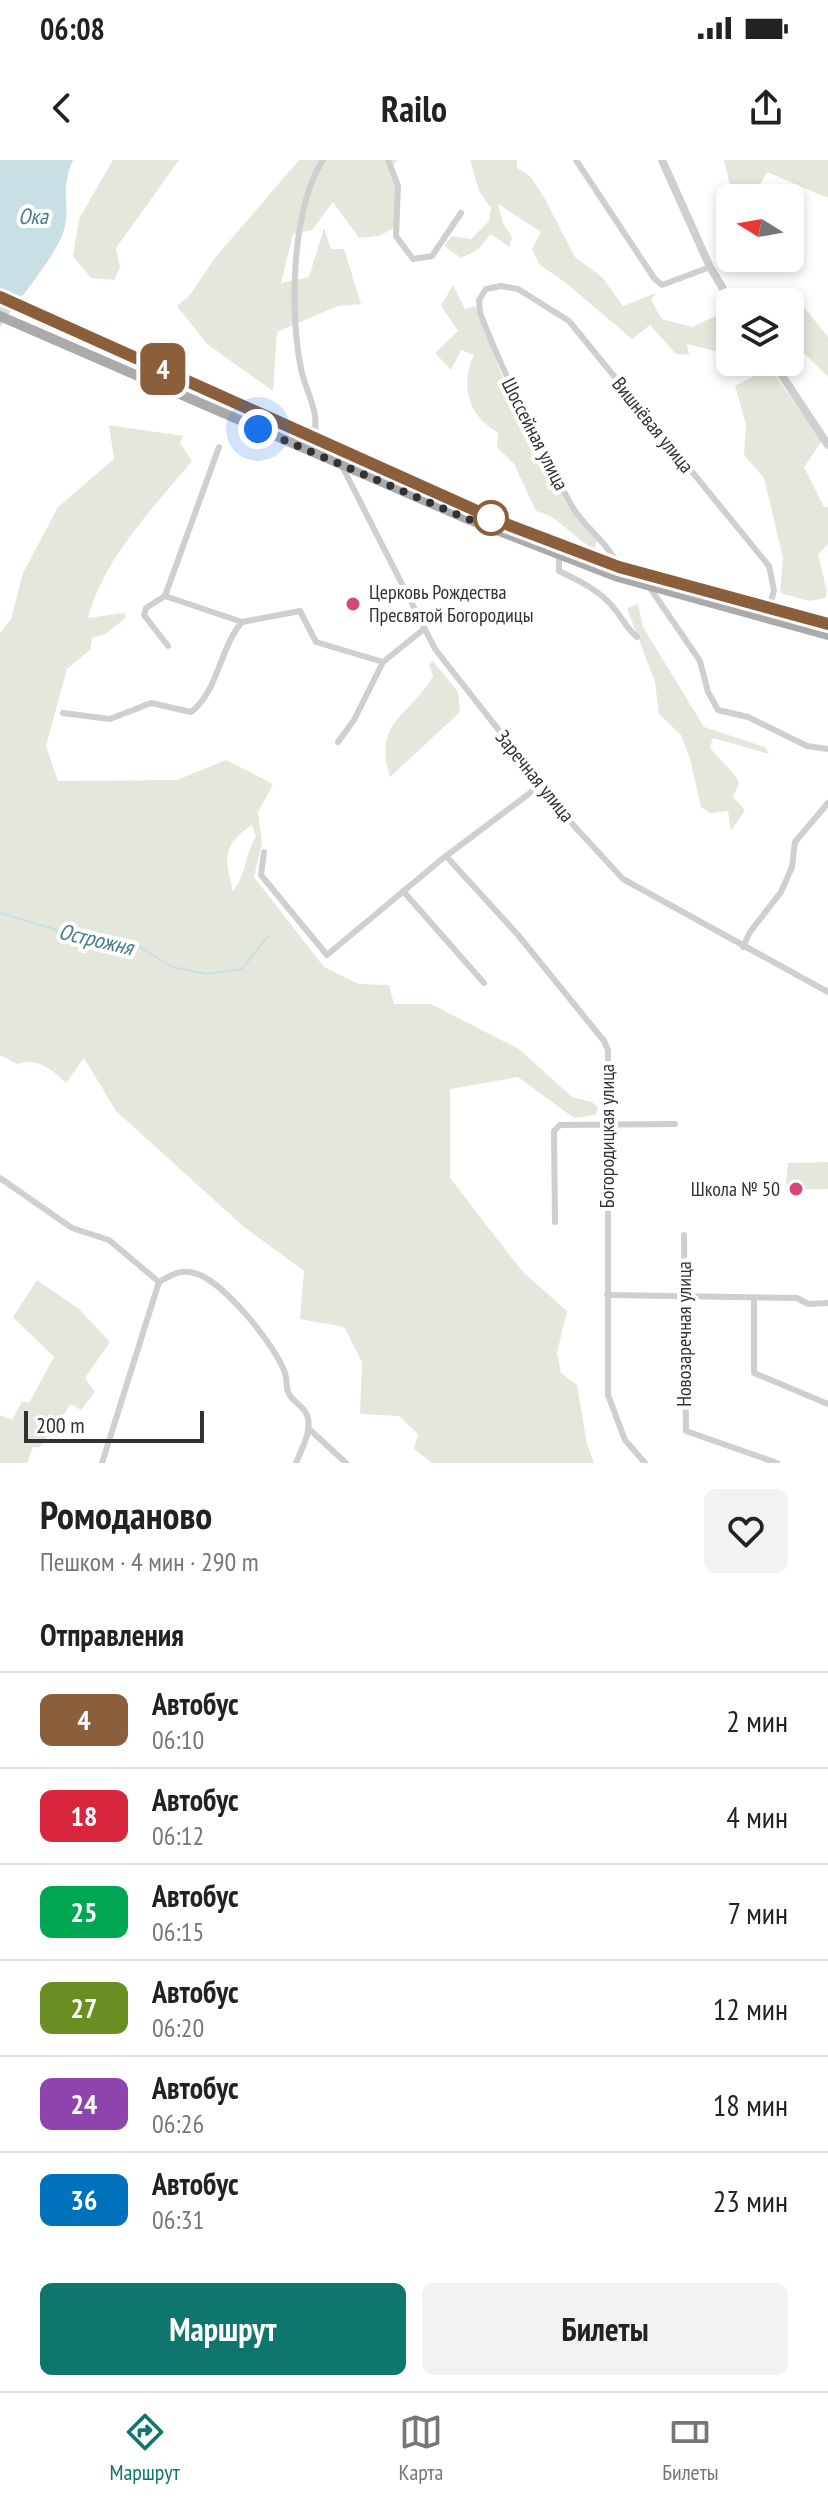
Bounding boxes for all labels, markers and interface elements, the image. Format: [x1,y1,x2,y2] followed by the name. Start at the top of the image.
[40,9,105,48] text: 06:08
[381,85,447,132] text: Railo
[40,86,84,130] icon: back
[744,86,788,130] icon: share
[716,184,804,272] north arrow
[716,184,804,376] map controls
[18,202,49,230] water label: Ока
[716,288,804,376] button: layers
[137,343,189,395] line badge: 4
[156,350,170,387] text: 4
[606,372,700,478] street label: Вишнёвая улица
[496,373,574,495] street label: Шоссейная улица
[238,409,278,449] your location
[474,501,508,535] unlabelled marker
[369,579,533,628] place label: Церковь Рождества Пресвятой Богородицы
[344,595,362,613] marker: Церковь Рождества Пресвятой Богородицы
[490,725,580,827] street label: Заречная улица
[56,917,138,962] water label: Острожня
[594,1064,620,1208] street label: Богородицкая улица
[691,1176,780,1202] place label: Школа № 50
[787,1180,805,1198] marker: Школа № 50
[671,1261,697,1407] street label: Новозаречная улица
[24,1407,204,1443] scale bar
[36,1411,85,1439] text: 200 m
[704,1489,788,1573] button: heart
[40,1490,212,1539] text: Ромоданово
[40,1545,259,1578] text: Пешком · 4 мин · 290 m
[40,1615,184,1654] text: Отправления
[152,1684,239,1723] text: Автобус
[77,1701,91,1738] text: 4
[726,1701,788,1740] text: 2 мин
[152,1723,204,1756] text: 06:10
[152,1780,239,1819] text: Автобус
[71,1797,97,1834] text: 18
[726,1797,788,1836] text: 4 мин
[152,1819,204,1852] text: 06:12
[152,1876,239,1915] text: Автобус
[71,1893,97,1930] text: 25
[728,1893,788,1932] text: 7 мин
[152,1915,204,1948] text: 06:15
[152,1972,239,2011] text: Автобус
[71,1989,97,2026] text: 27
[713,1989,788,2028] text: 12 мин
[152,2011,204,2044] text: 06:20
[152,2068,239,2107] text: Автобус
[71,2085,97,2122] text: 24
[713,2085,788,2124] text: 18 мин
[152,2107,204,2140] text: 06:26
[152,2164,239,2203] text: Автобус
[71,2181,97,2218] text: 36
[713,2181,788,2220] text: 23 мин
[152,2203,204,2236] text: 06:31
[40,2283,406,2375] button: Маршрут
[422,2283,788,2375] button: Билеты
[109,2410,180,2486] tab: Маршрут
[399,2410,443,2486] tab: Карта
[662,2410,719,2486] tab: Билеты

